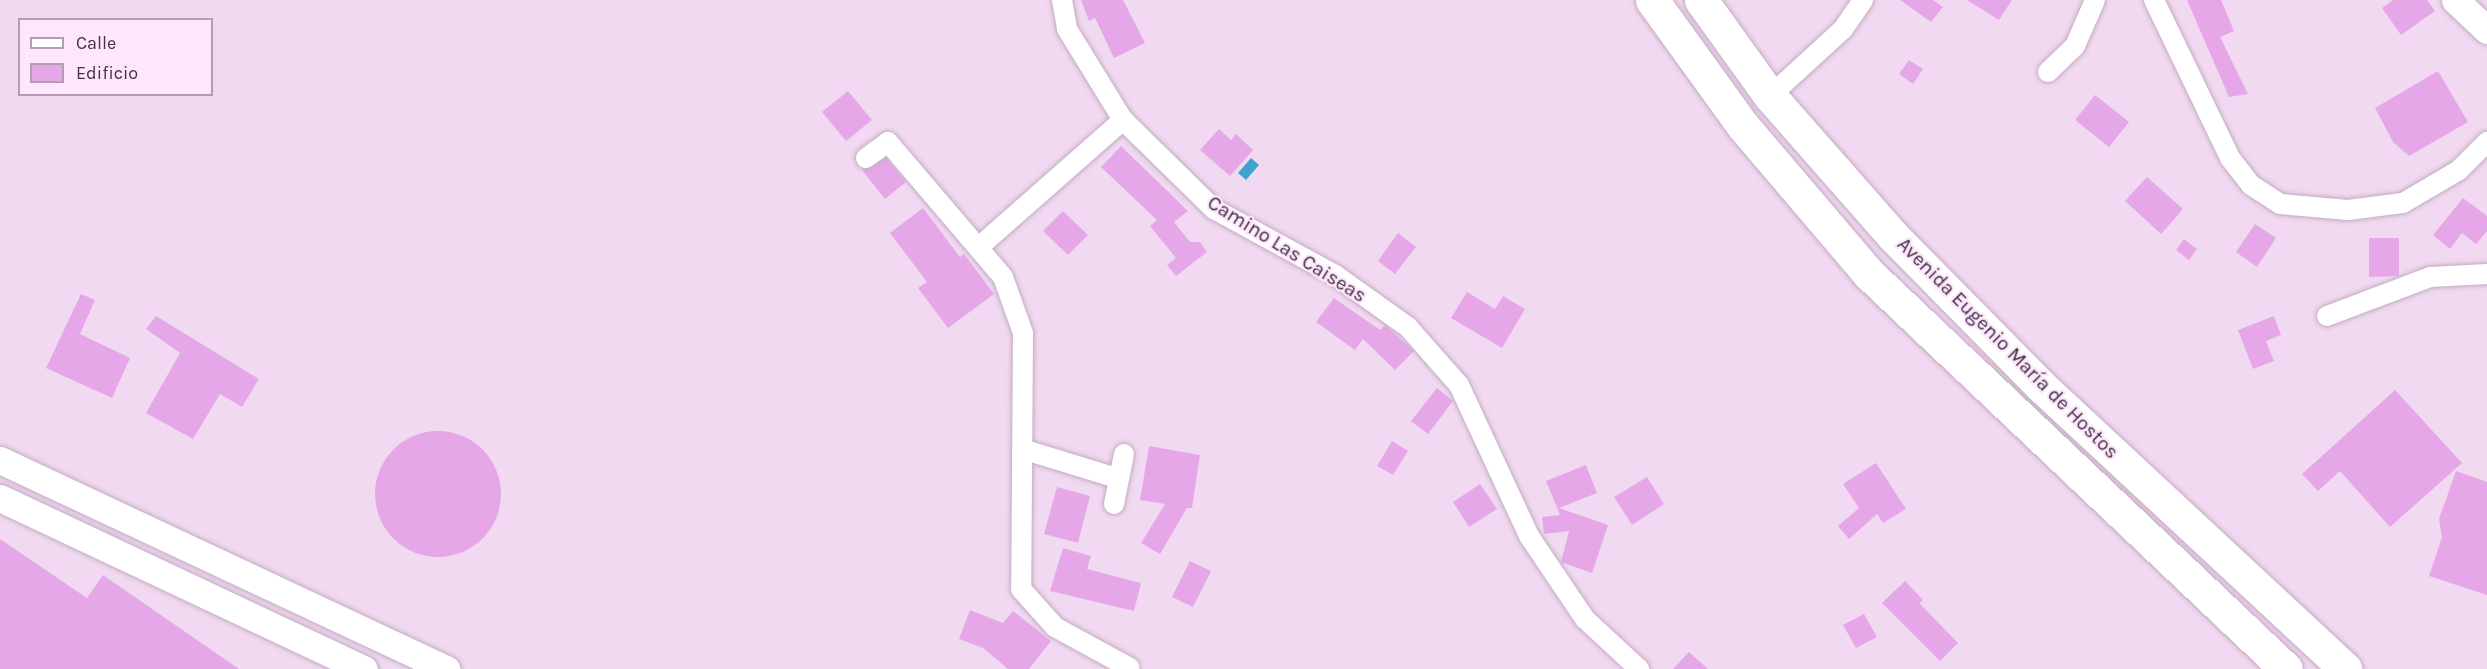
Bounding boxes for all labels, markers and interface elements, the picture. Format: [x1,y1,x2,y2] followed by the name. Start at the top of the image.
[18,18,213,96] legend
[76,32,116,54] text: Calle
[76,62,138,84] text: Edificio
[1203,190,1371,308] street label: Camino Las Caiseas
[1892,232,2124,464] street label: Avenida Eugenio María de Hostos

